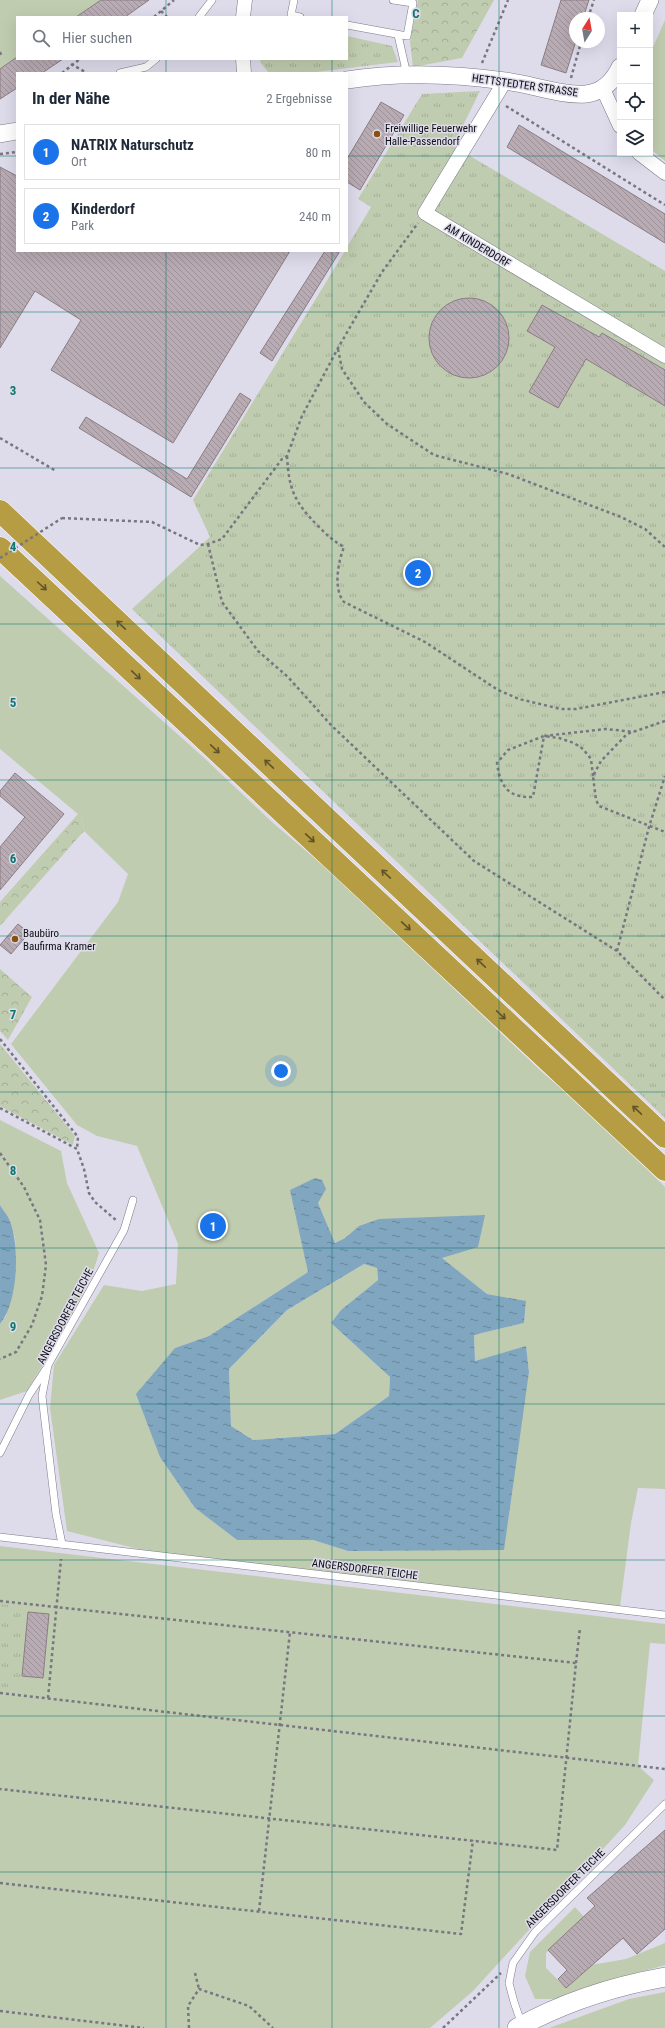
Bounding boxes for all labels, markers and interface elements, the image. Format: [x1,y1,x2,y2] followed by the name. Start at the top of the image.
[412,6,420,21] text: C
[569,12,605,48] north arrow
[617,12,653,156] map controls
[617,12,653,48] button: +
[16,16,348,60] search box
[30,27,52,49] icon: search
[62,29,132,47] text: Hier suchen
[617,48,653,84] button: −
[471,72,579,99] street label: HETTSTEDTER STRASSE
[617,84,653,120] button: locate
[32,88,110,108] text: In der Nähe
[266,91,332,106] text: 2 Ergebnisse
[617,120,653,156] button: layers
[385,122,477,148] place label: Freiwillige Feuerwehr Halle-Passendorf
[372,129,382,139] marker: Freiwillige Feuerwehr Halle-Passendorf
[71,136,194,154] text: NATRIX Naturschutz
[43,145,49,160] text: 1
[305,145,331,160] text: 80 m
[71,154,87,169] text: Ort
[71,200,135,218] text: Kinderdorf
[43,209,49,224] text: 2
[299,209,331,224] text: 240 m
[71,218,94,233] text: Park
[443,221,513,270] street label: AM KINDERDORF
[10,383,16,398] text: 3
[10,539,17,554] text: 4
[405,558,431,588] pin: 2
[36,581,47,590] one-way arrow
[116,620,126,630] one-way arrow
[131,670,141,680] one-way arrow
[10,695,17,710] text: 5
[210,745,220,754] one-way arrow
[264,759,274,769] one-way arrow
[305,833,315,842] one-way arrow
[10,851,17,866] text: 6
[381,870,391,879] one-way arrow
[401,922,411,931] one-way arrow
[23,927,96,953] place label: Baubüro Baufirma Kramer
[10,934,20,944] marker: Baubüro Baufirma Kramer
[476,959,486,968] one-way arrow
[10,1007,17,1022] text: 7
[495,1010,505,1019] one-way arrow
[271,1061,291,1081] your location
[632,1106,642,1115] one-way arrow
[10,1163,16,1178] text: 8
[200,1211,226,1241] pin: 1
[35,1266,96,1366] street label: ANGERSDORFER TEICHE
[10,1319,16,1334] text: 9
[311,1557,419,1583] street label: ANGERSDORFER TEICHE
[523,1846,608,1931] street label: ANGERSDORFER TEICHE

